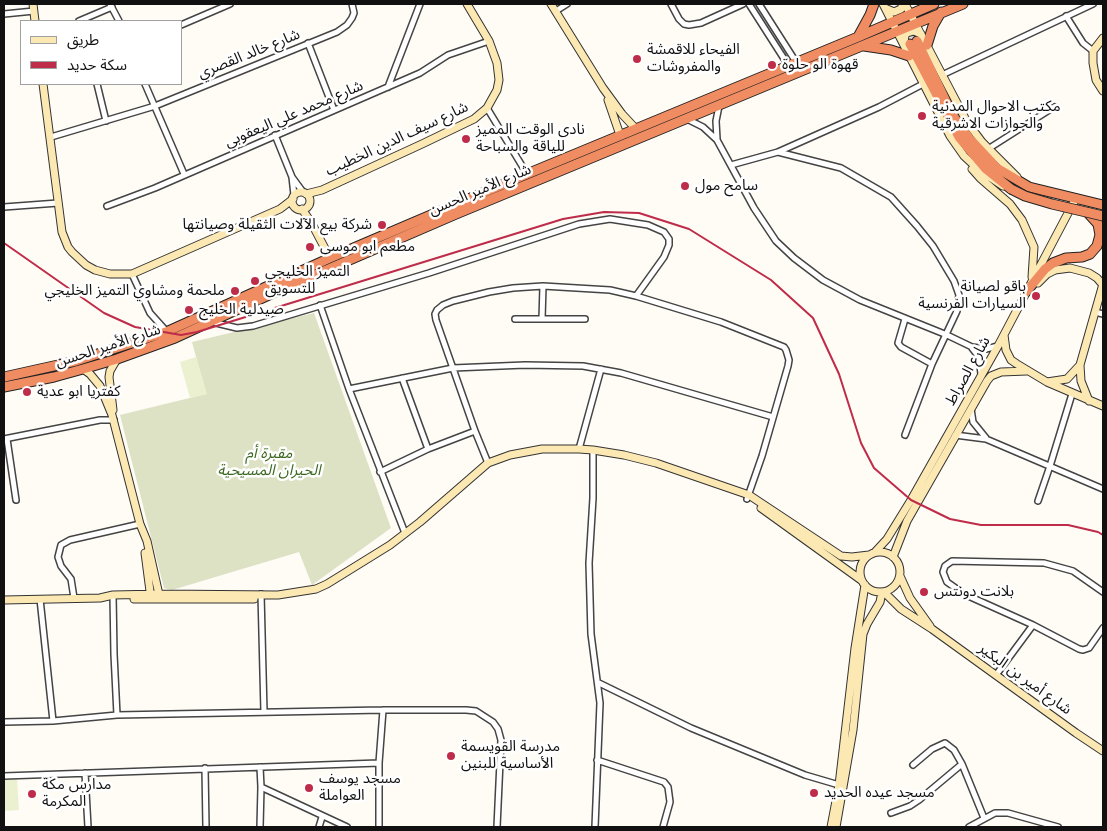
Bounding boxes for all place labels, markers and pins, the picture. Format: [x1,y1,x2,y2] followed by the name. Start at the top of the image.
[647,41,740,76] place label: الفيحاء للاقمشة والمفروشات
[631,53,643,65] marker: الفيحاء للاقمشة والمفروشات
[782,56,858,74] place label: قهوة الو حلوة
[766,59,778,71] marker: قهوة الو حلوة
[932,98,1061,133] place label: مكتب الاحوال المدنية والجوازات الاشرقية
[916,110,928,122] marker: مكتب الاحوال المدنية والجوازات الاشرقية
[476,121,585,156] place label: نادي الوقت المميز للياقة والسباحة
[460,133,472,145] marker: نادي الوقت المميز للياقة والسباحة
[695,177,758,195] place label: سامح مول
[679,180,691,192] marker: سامح مول
[182,216,372,234] place label: شركة بيع الآلات الثقيلة وصيانتها
[376,219,388,231] marker: شركة بيع الآلات الثقيلة وصيانتها
[320,238,415,256] place label: مطعم ابو موسى
[304,241,316,253] marker: مطعم ابو موسى
[265,263,350,298] place label: التميز الخليجي للتسويق
[249,275,261,287] marker: التميز الخليجي للتسويق
[918,278,1026,313] place label: باقو لصيانة السيارات الفرنسية
[44,282,225,300] place label: ملحمة ومشاوي التميز الخليجي
[229,285,241,297] marker: ملحمة ومشاوي التميز الخليجي
[1030,290,1042,302] marker: باقو لصيانة السيارات الفرنسية
[199,301,284,319] place label: صيدلية الخليج
[183,304,195,316] marker: صيدلية الخليج
[37,383,120,401] place label: كفتريا ابو عدية
[21,386,33,398] marker: كفتريا ابو عدية
[934,583,1014,601] place label: بلانت دونتس
[918,586,930,598] marker: بلانت دونتس
[461,738,560,773] place label: مدرسة القويسمة الأساسية للبنين
[445,750,457,762] marker: مدرسة القويسمة الأساسية للبنين
[319,770,401,805] place label: مسجد يوسف العواملة
[42,776,111,811] place label: مدارس مكة المكرمة
[303,782,315,794] marker: مسجد يوسف العواملة
[824,784,935,802] place label: مسجد عيده الحديد
[808,787,820,799] marker: مسجد عيده الحديد
[26,788,38,800] marker: مدارس مكة المكرمة

